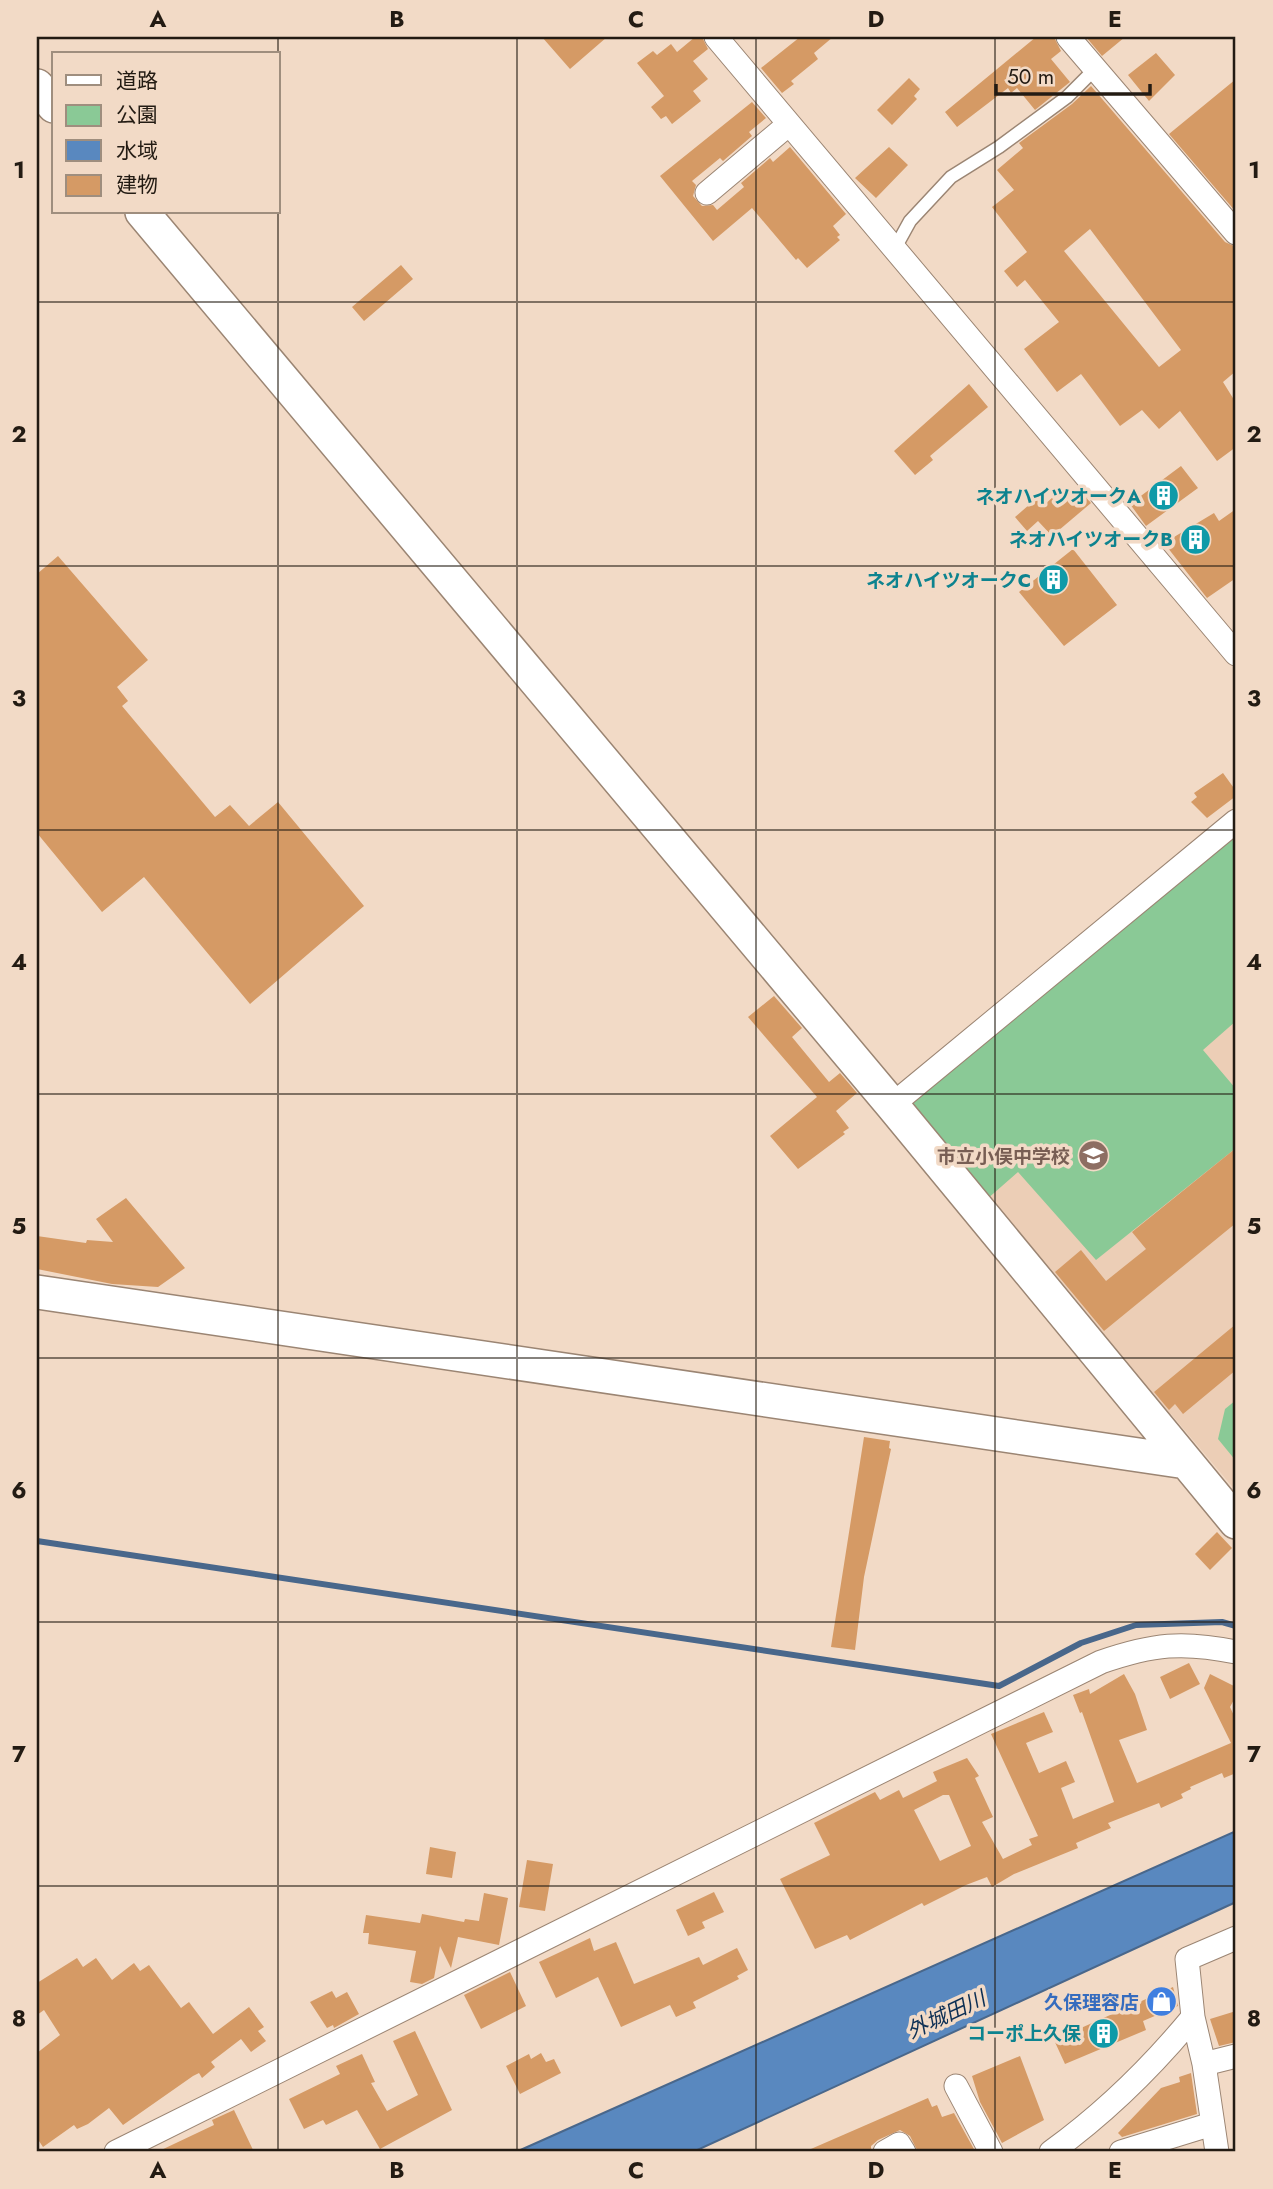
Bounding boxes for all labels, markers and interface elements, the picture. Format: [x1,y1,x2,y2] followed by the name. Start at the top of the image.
[149,2,167,36] text: A
[389,2,405,36] text: B
[628,2,644,36] text: C
[868,2,885,36] text: D
[1108,2,1122,36] text: E
[52,52,280,214] legend
[996,52,1150,96] scale bar
[1007,62,1054,92] text: 50 m
[116,66,158,96] text: 道路
[116,100,158,130] text: 公園
[116,136,158,166] text: 水域
[13,153,25,187] text: 1
[1248,153,1260,187] text: 1
[116,170,158,200] text: 建物
[11,417,27,451] text: 2
[1246,417,1262,451] text: 2
[1147,479,1181,513] building icon: ネオハイツオークA
[975,483,1141,510] place label: ネオハイツオークA
[1179,522,1213,556] building icon: ネオハイツオークB
[1009,526,1173,553] place label: ネオハイツオークB
[1037,563,1071,597] building icon: ネオハイツオークC
[866,567,1031,594] place label: ネオハイツオークC
[12,681,26,715] text: 3
[1247,681,1261,715] text: 3
[11,945,27,979] text: 4
[1246,945,1262,979] text: 4
[1076,1139,1110,1173] school or university icon: 市立小俣中学校
[937,1143,1070,1170] place label: 市立小俣中学校
[12,1209,26,1243] text: 5
[1247,1209,1261,1243] text: 5
[11,1473,27,1507] text: 6
[1246,1473,1262,1507] text: 6
[12,1737,26,1771] text: 7
[1247,1737,1261,1771] text: 7
[902,1983,992,2046] water label: 外城田川
[1145,1985,1179,2019] shop icon: 久保理容店
[1044,1989,1139,2016] place label: 久保理容店
[12,2001,26,2035] text: 8
[1247,2001,1261,2035] text: 8
[1087,2016,1121,2050] building icon: コーポ上久保
[967,2020,1081,2047] place label: コーポ上久保
[149,2153,167,2187] text: A
[389,2153,405,2187] text: B
[628,2153,644,2187] text: C
[868,2153,885,2187] text: D
[1108,2153,1122,2187] text: E

